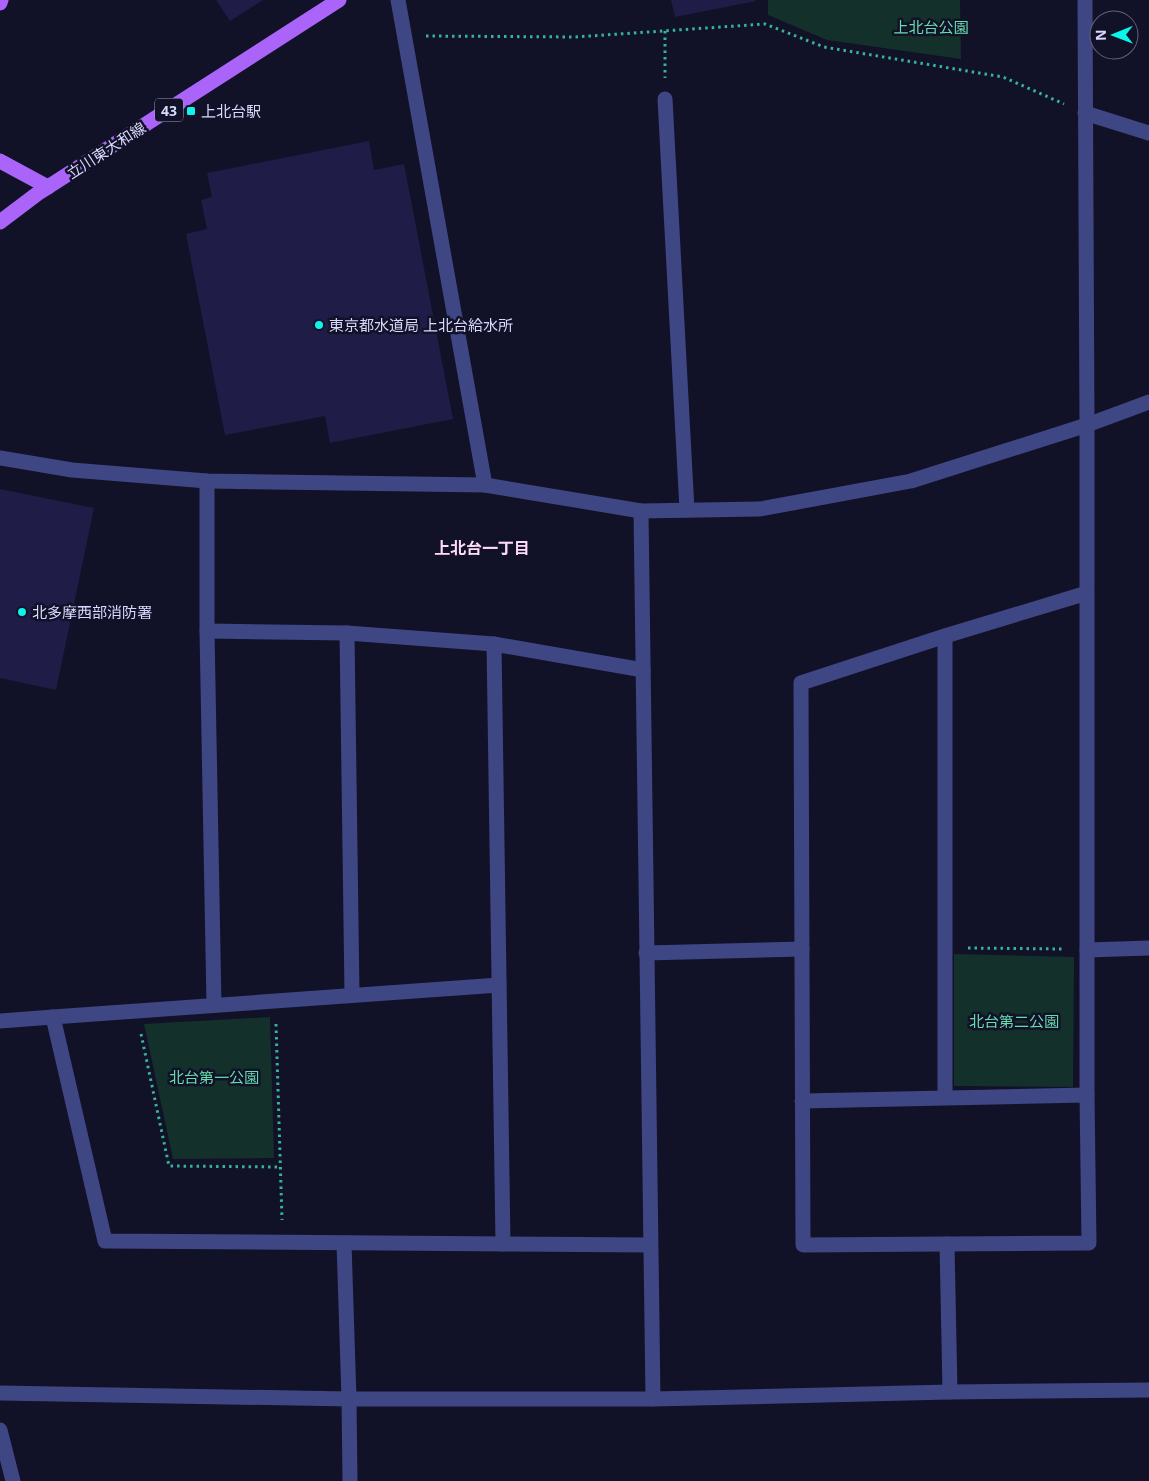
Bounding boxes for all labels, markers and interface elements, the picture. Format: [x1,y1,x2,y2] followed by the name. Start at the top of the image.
[1089,10,1139,60] north arrow
[893,17,969,37] park label: 上北台公園
[1091,29,1110,41] text: N
[155,98,183,122] road number: 43
[201,101,261,121] place label: 上北台駅
[185,105,197,117] marker: 上北台駅
[63,117,149,183] street label: 立川東大和線
[329,315,513,335] place label: 東京都水道局 上北台給水所
[313,319,325,331] marker: 東京都水道局 上北台給水所
[434,537,530,559] district label: 上北台一丁目
[32,602,152,622] place label: 北多摩西部消防署
[16,606,28,618] marker: 北多摩西部消防署
[969,1011,1059,1031] park label: 北台第二公園
[169,1067,259,1087] park label: 北台第一公園

